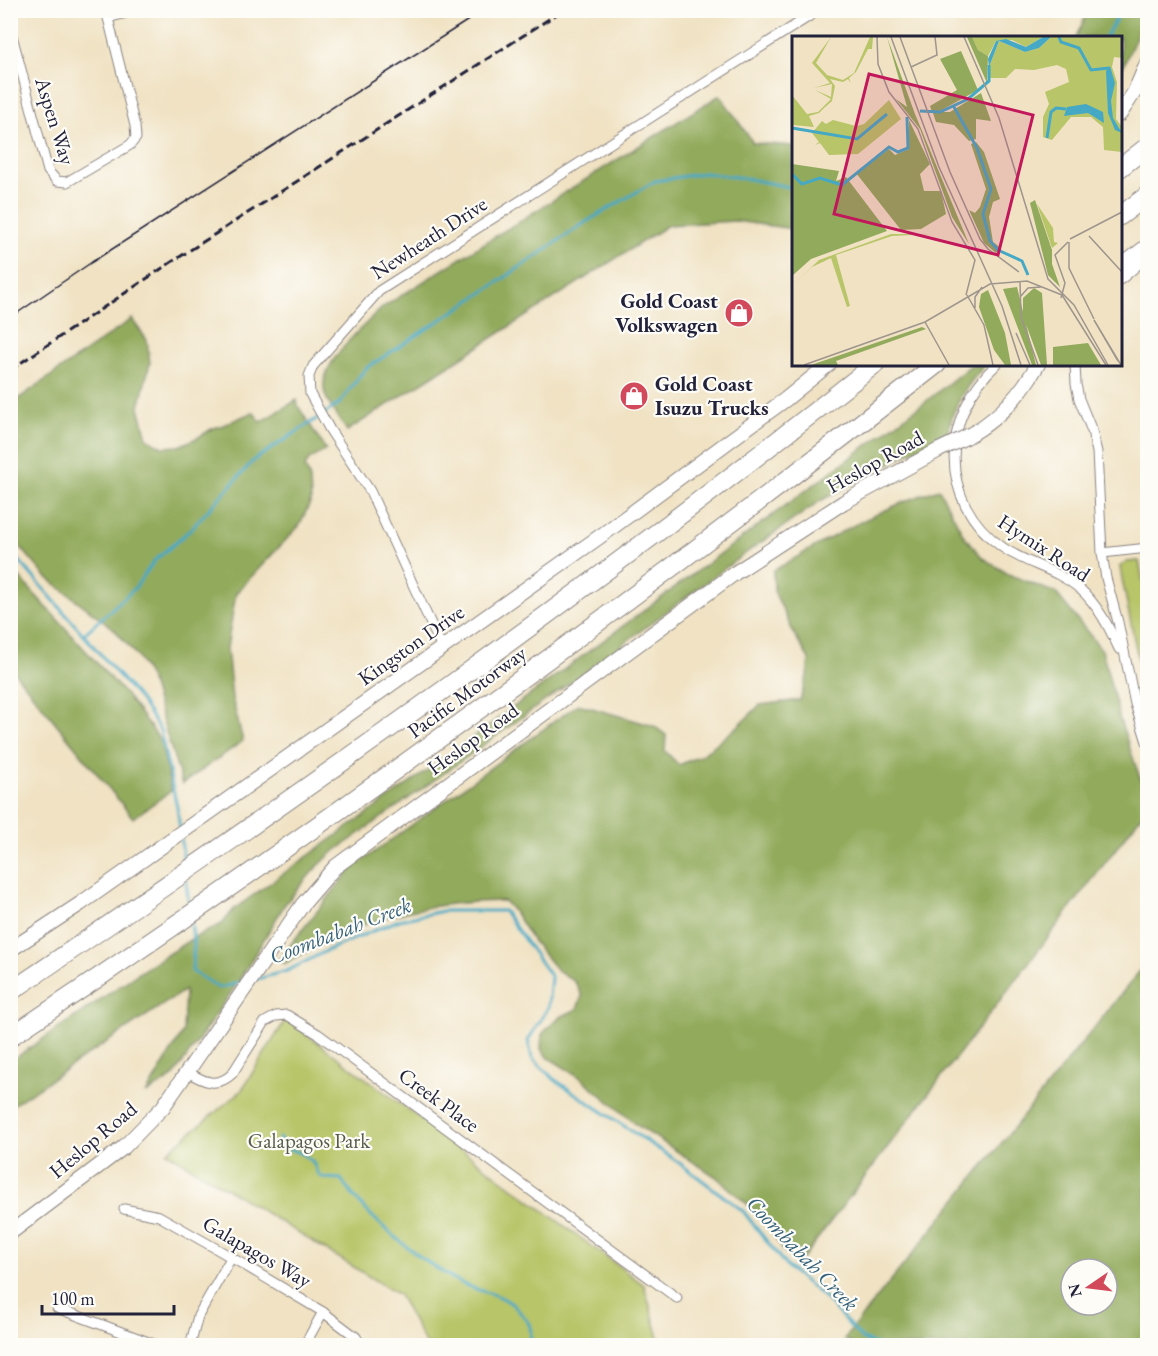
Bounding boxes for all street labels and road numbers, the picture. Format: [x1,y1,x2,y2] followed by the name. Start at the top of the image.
[29,73,82,169] street label: Aspen Way
[366,190,492,285] street label: Newheath Drive
[822,424,928,499] street label: Heslop Road
[993,508,1096,588] street label: Hymix Road
[352,598,469,691] street label: Kingston Drive
[402,639,532,744] street label: Pacific Motorway
[422,696,524,781] street label: Heslop Road
[394,1061,485,1138] street label: Creek Place
[43,1095,142,1184] street label: Heslop Road
[198,1210,317,1294] street label: Galapagos Way

